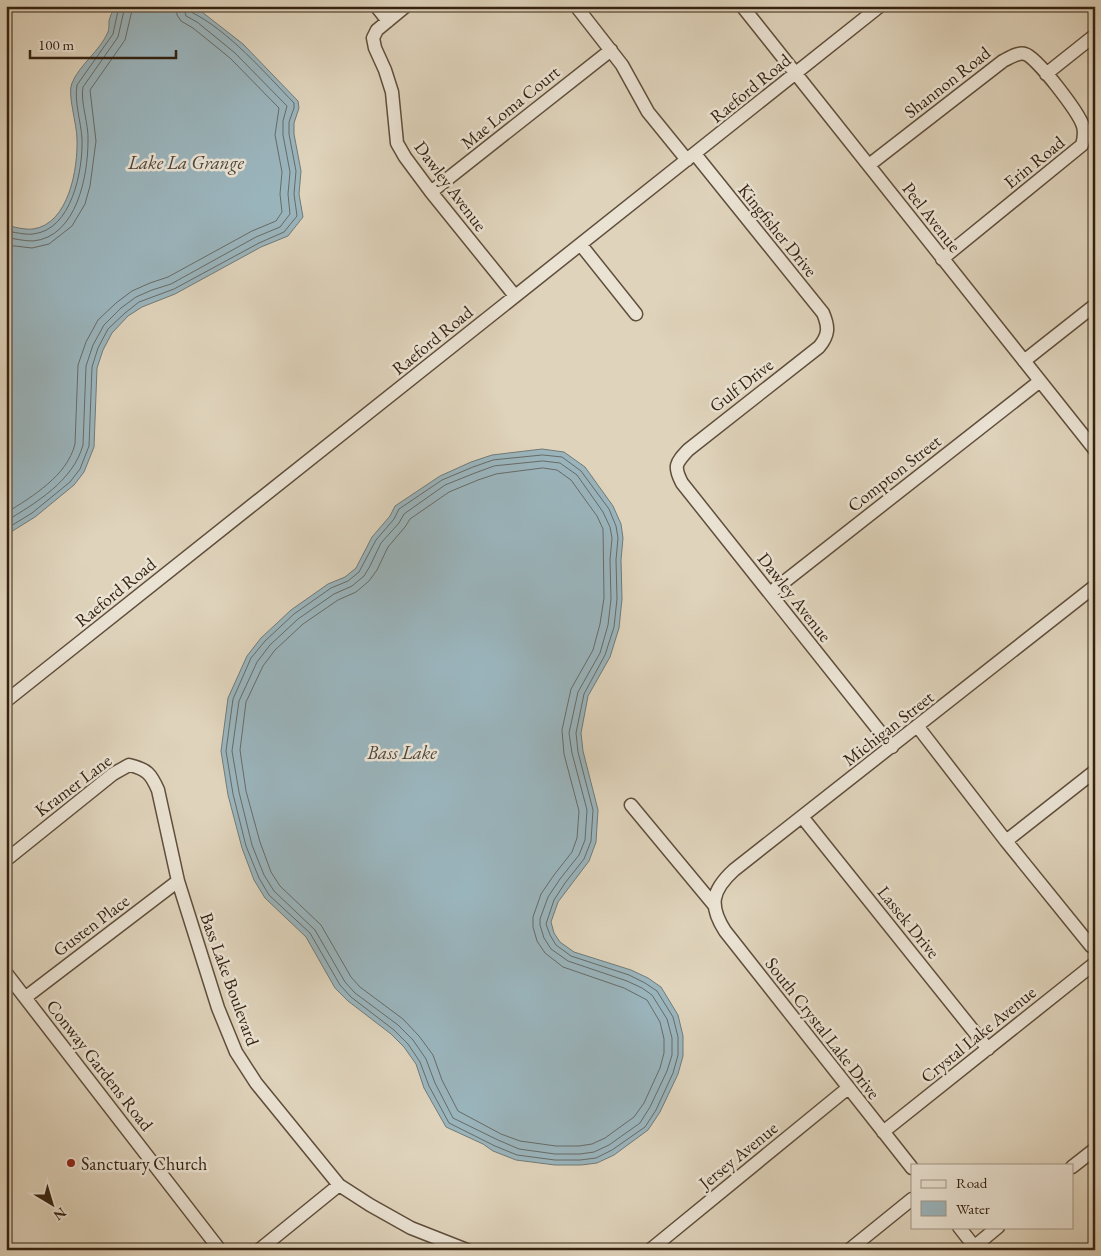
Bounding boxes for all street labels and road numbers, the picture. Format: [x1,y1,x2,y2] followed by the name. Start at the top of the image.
[899,41,996,123] street label: Shannon Road
[705,48,796,128] street label: Raeford Road
[456,60,564,154] street label: Mae Loma Court
[999,130,1070,193] street label: Erin Road
[410,136,492,236] street label: Dawley Avenue
[898,177,966,257] street label: Peel Avenue
[733,179,823,281] street label: Kingfisher Drive
[387,300,478,380] street label: Raeford Road
[704,353,778,417] street label: Gulf Drive
[843,429,946,517] street label: Compton Street
[753,548,837,646] street label: Dawley Avenue
[70,552,161,632] street label: Raeford Road
[838,685,938,771] street label: Michigan Street
[30,749,116,821] street label: Kramer Lane
[873,881,945,963] street label: Lassek Drive
[48,889,134,961] street label: Gusten Place
[195,909,265,1050] street label: Bass Lake Boulevard
[760,952,886,1104] street label: South Crystal Lake Drive
[916,980,1040,1088] street label: Crystal Lake Avenue
[42,995,159,1136] street label: Conway Gardens Road
[692,1116,782,1195] street label: Jersey Avenue

